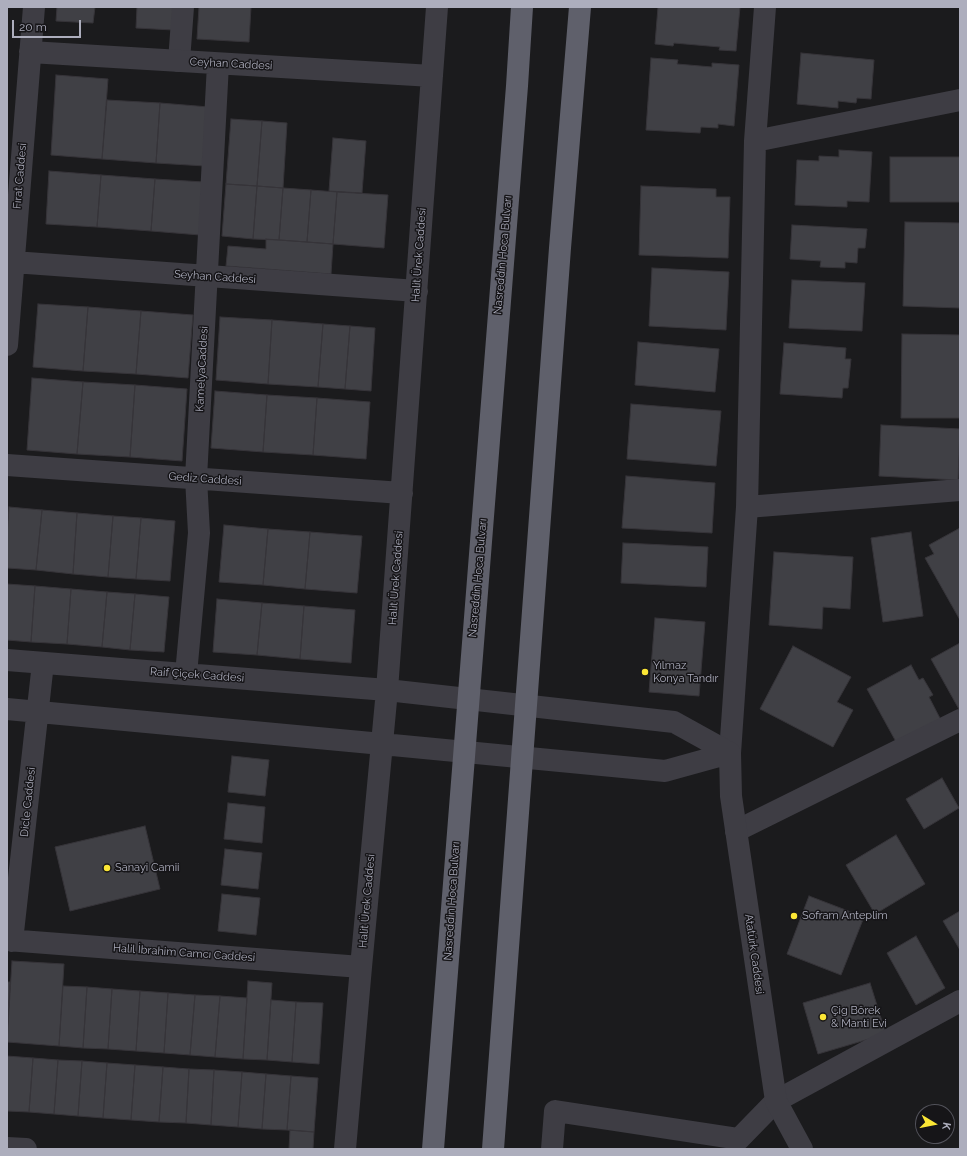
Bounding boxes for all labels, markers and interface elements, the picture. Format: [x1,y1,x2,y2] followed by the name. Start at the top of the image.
[14,12,83,38] scale bar
[19,20,47,34] text: 20 m
[189,55,273,73] street label: Ceyhan Caddesi
[11,142,29,210] street label: Fırat Caddesi
[491,195,515,315] street label: Nasreddin Hoca Bulvarı
[409,207,429,303] street label: Halit Ürek Caddesi
[174,268,256,286] street label: Seyhan Caddesi
[193,326,211,412] street label: KamelyaCaddesi
[168,470,242,488] street label: Gediz Caddesi
[466,518,490,638] street label: Nasreddin Hoca Bulvarı
[386,530,406,626] street label: Halit Ürek Caddesi
[653,659,718,685] place label: Yılmaz Konya Tandır
[149,665,245,685] street label: Raif Çiçek Caddesi
[640,667,650,677] marker: Yılmaz Konya Tandır
[18,767,38,837] street label: Dicle Caddesi
[441,841,463,961] street label: Nasreddin Hoca Bulvarı
[356,853,378,949] street label: Halit Ürek Caddesi
[115,861,180,875] place label: Sanayi Camii
[102,863,112,873] marker: Sanayi Camii
[802,909,888,923] place label: Sofram Anteplim
[789,911,799,921] marker: Sofram Anteplim
[742,913,766,995] street label: Atatürk Caddesi
[112,941,256,965] street label: Halil İbrahim Camcı Caddesi
[831,1004,887,1030] place label: Çig Börek & Manti Evi
[818,1012,828,1022] marker: Çig Börek & Manti Evi
[915,1104,955,1144] north arrow
[939,1121,953,1131] text: K

